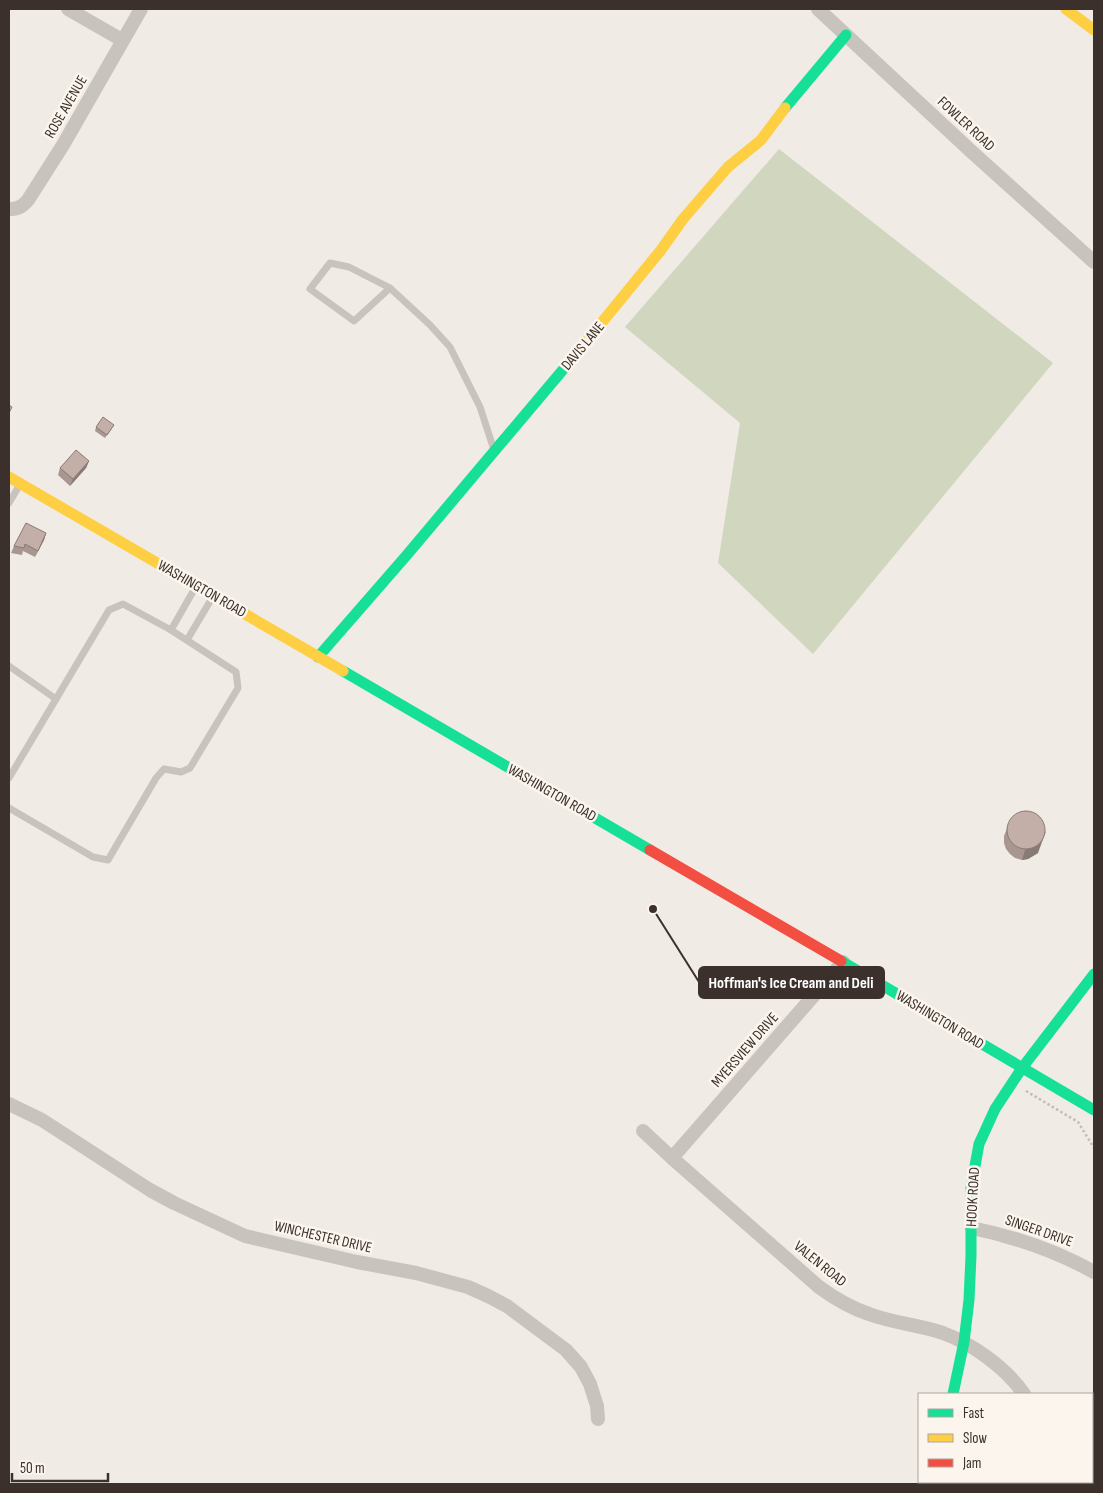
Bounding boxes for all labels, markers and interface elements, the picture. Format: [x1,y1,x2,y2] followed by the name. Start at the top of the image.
[40,72,92,142] street label: ROSE AVENUE
[933,93,999,155] street label: FOWLER ROAD
[557,318,609,374] street label: DAVIS LANE
[154,556,250,622] street label: WASHINGTON ROAD
[504,760,600,826] street label: WASHINGTON ROAD
[699,967,884,998] callout: Hoffman's Ice Cream and Deli
[709,974,873,993] text: Hoffman's Ice Cream and Deli
[893,986,987,1054] street label: WASHINGTON ROAD
[707,1009,783,1091] street label: MYERSVIEW DRIVE
[962,1167,984,1227] street label: HOOK ROAD
[1003,1211,1075,1251] street label: SINGER DRIVE
[272,1217,374,1257] street label: WINCHESTER DRIVE
[790,1237,850,1291] street label: VALEN ROAD
[918,1393,1093,1483] legend
[963,1404,985,1423] text: Fast
[963,1429,987,1448] text: Slow
[12,1450,109,1482] scale bar
[962,1454,981,1473] text: Jam
[20,1459,45,1478] text: 50 m

